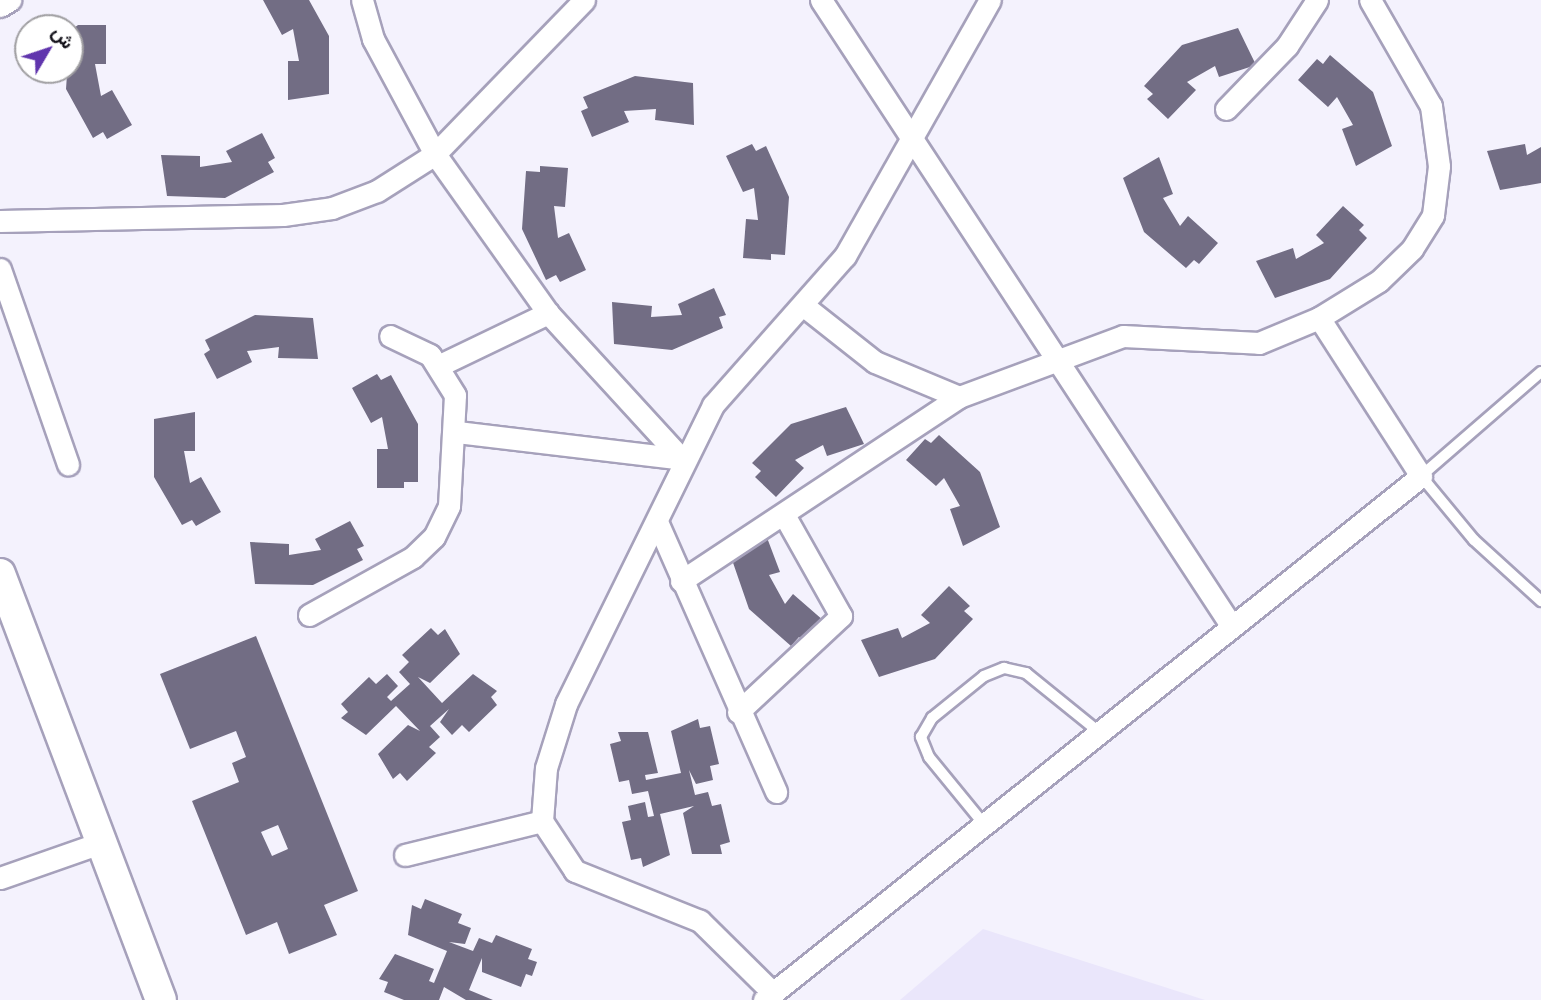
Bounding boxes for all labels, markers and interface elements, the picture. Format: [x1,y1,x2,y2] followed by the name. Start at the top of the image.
[14,14,84,84] north arrow
[48,21,80,53] text: ش

